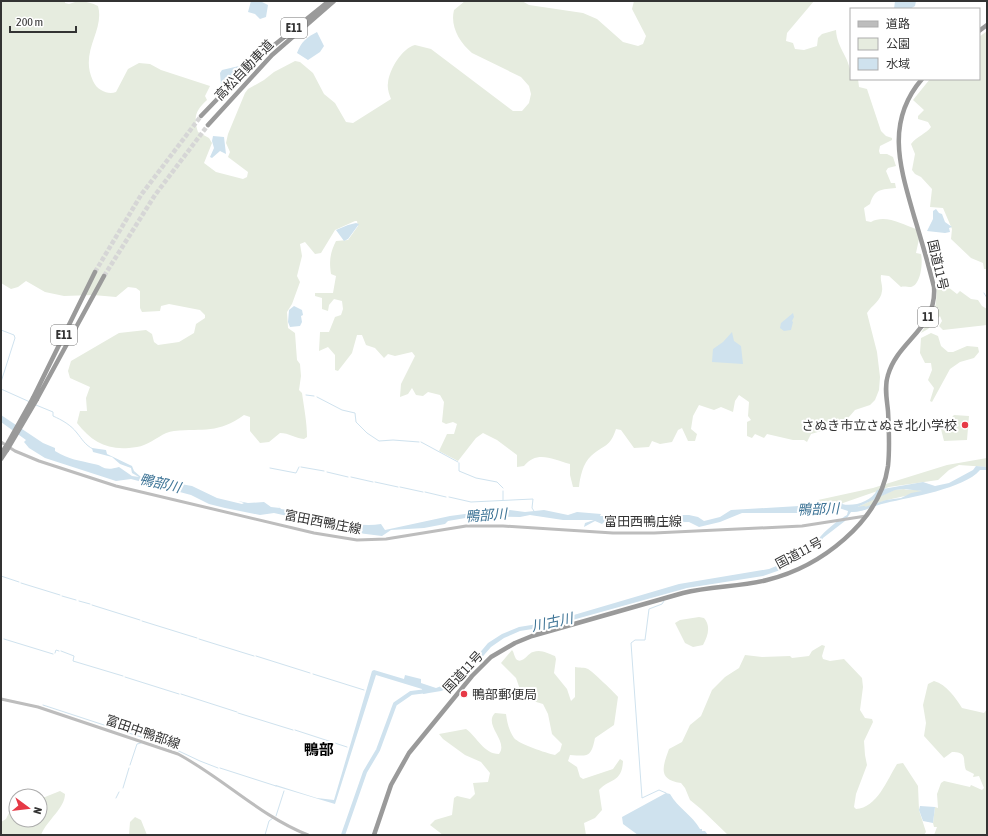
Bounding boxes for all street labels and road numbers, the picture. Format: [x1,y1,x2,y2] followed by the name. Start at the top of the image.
[281,18,307,38] road number: E11
[212,37,276,103] street label: 高松自動車道
[925,238,951,292] street label: 国道11号
[918,307,938,327] road number: 11
[51,325,77,345] road number: E11
[283,507,363,537] street label: 富田西鴨庄線
[604,514,682,529] street label: 富田西鴨庄線
[773,534,825,572] street label: 国道11号
[440,648,486,696] street label: 国道11号
[104,712,182,752] street label: 富田中鴨部線

